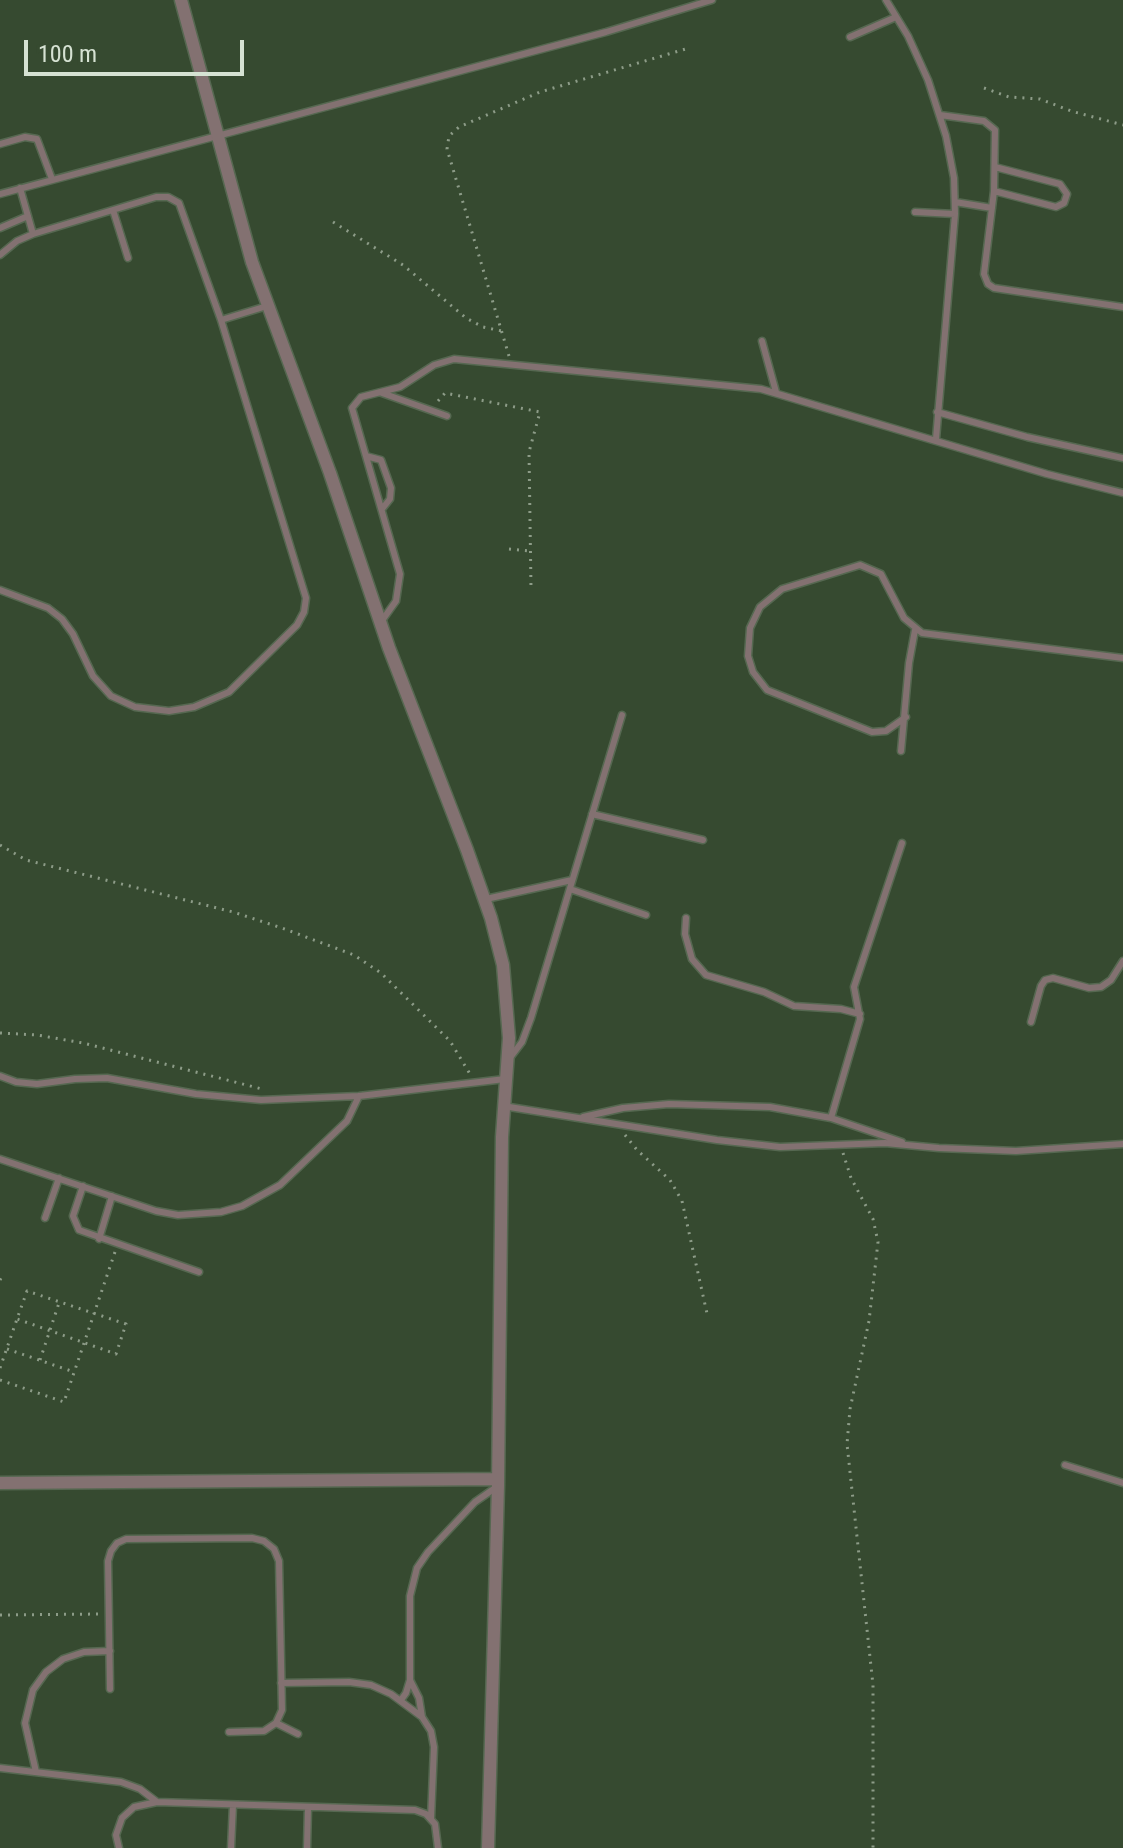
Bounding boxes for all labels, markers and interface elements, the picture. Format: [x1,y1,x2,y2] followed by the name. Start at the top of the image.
[28,24,248,74] scale bar
[38,40,97,68] text: 100 m

